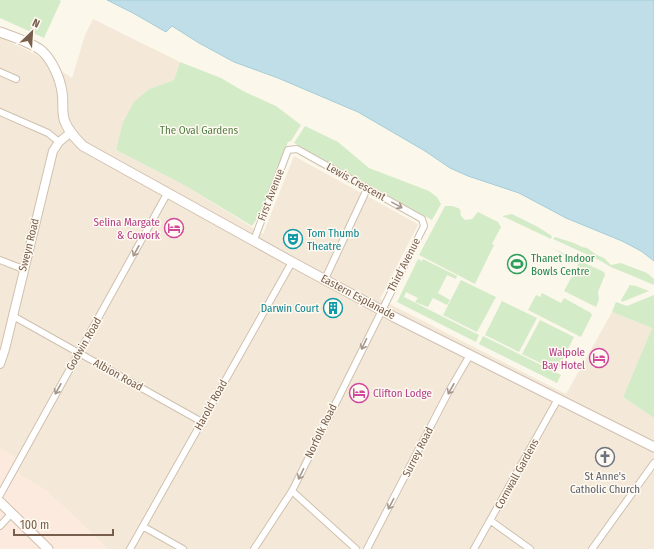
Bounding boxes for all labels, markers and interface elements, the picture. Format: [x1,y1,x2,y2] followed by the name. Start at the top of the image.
[12,12,52,52] north arrow
[30,16,42,31] text: N
[160,124,238,137] park label: The Oval Gardens
[324,160,388,204] street label: Lewis Crescent
[255,167,287,223] street label: First Avenue
[390,202,402,210] one-way arrow
[94,216,161,242] place label: Selina Margate & Cowork
[16,217,42,273] street label: Sweyn Road
[163,217,185,239] hotel icon: Selina Margate & Cowork
[307,227,359,253] place label: Tom Thumb Theatre
[282,228,304,250] theatre icon: Tom Thumb Theatre
[385,236,423,294] street label: Third Avenue
[132,245,139,257] one-way arrow
[531,252,595,278] place label: Thanet Indoor Bowls Centre
[506,253,528,275] sports icon: Thanet Indoor Bowls Centre
[319,272,397,322] street label: Eastern Esplanade
[322,297,344,319] building icon: Darwin Court
[261,302,319,315] place label: Darwin Court
[64,315,104,373] street label: Godwin Road
[360,338,367,350] one-way arrow
[542,346,585,372] place label: Walpole Bay Hotel
[588,347,610,369] hotel icon: Walpole Bay Hotel
[91,356,145,394] street label: Albion Road
[192,378,230,432] street label: Harold Road
[348,382,370,404] hotel icon: Clifton Lodge
[54,383,62,395] one-way arrow
[446,383,454,395] one-way arrow
[373,387,432,400] place label: Clifton Lodge
[302,402,340,460] street label: Norfolk Road
[400,425,436,479] street label: Surrey Road
[492,436,542,512] street label: Cornwall Gardens
[594,446,616,468] church icon: St Anne's Catholic Church
[296,467,304,479] one-way arrow
[570,470,640,496] place label: St Anne's Catholic Church
[387,498,394,510] one-way arrow
[14,511,113,537] scale bar
[20,518,49,532] text: 100 m

